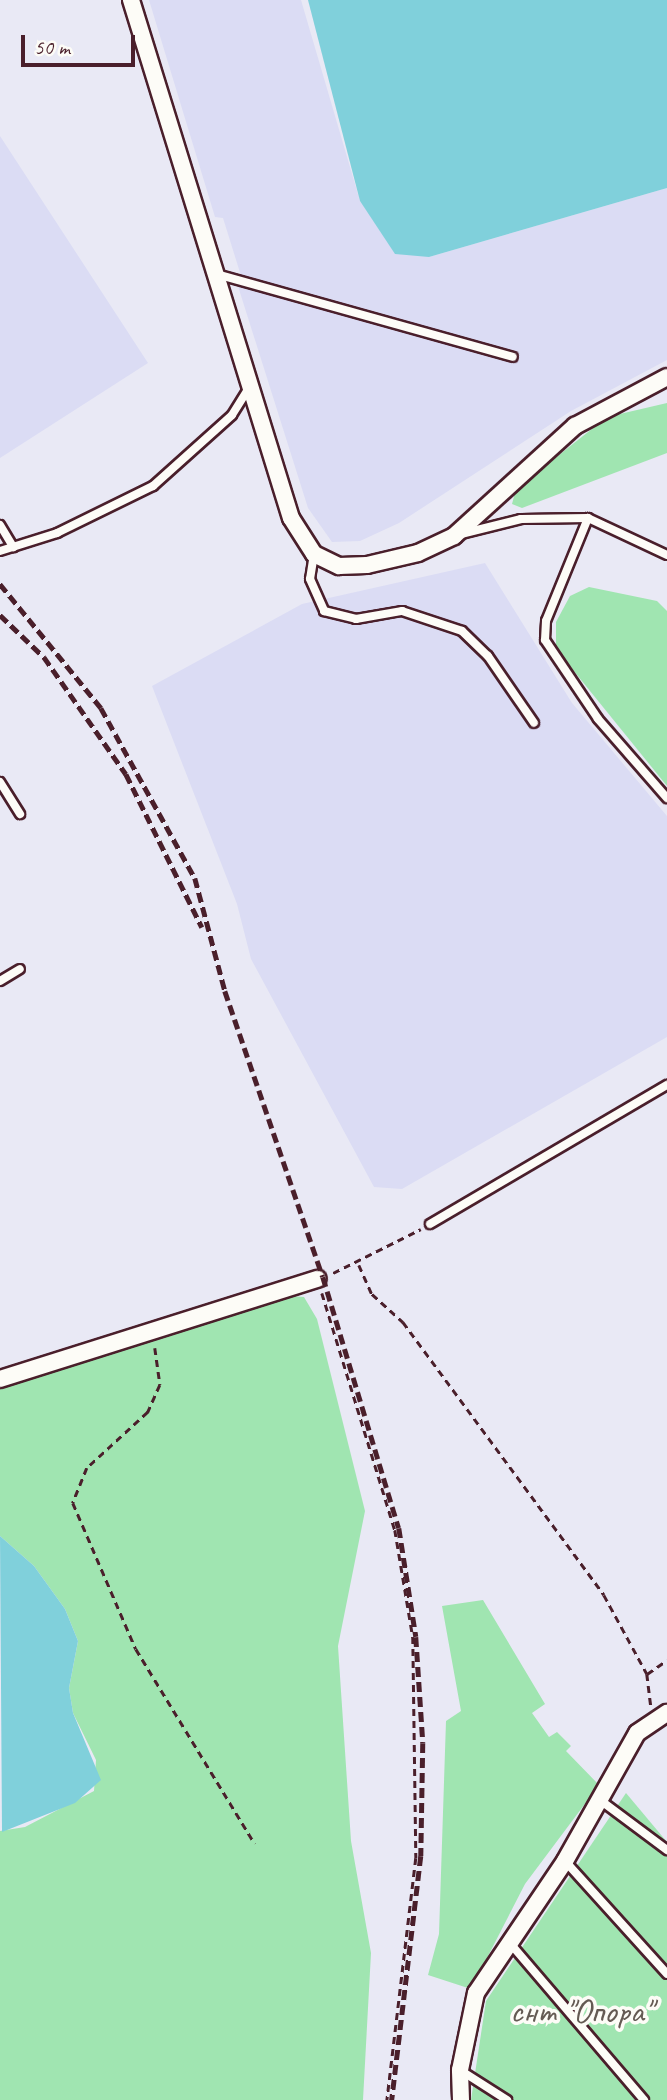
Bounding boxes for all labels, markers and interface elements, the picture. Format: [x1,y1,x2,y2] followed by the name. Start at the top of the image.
[24,21,138,65] scale bar
[34,34,70,60] text: 50 m
[510,1990,652,2032] park label: снт "Опора"

